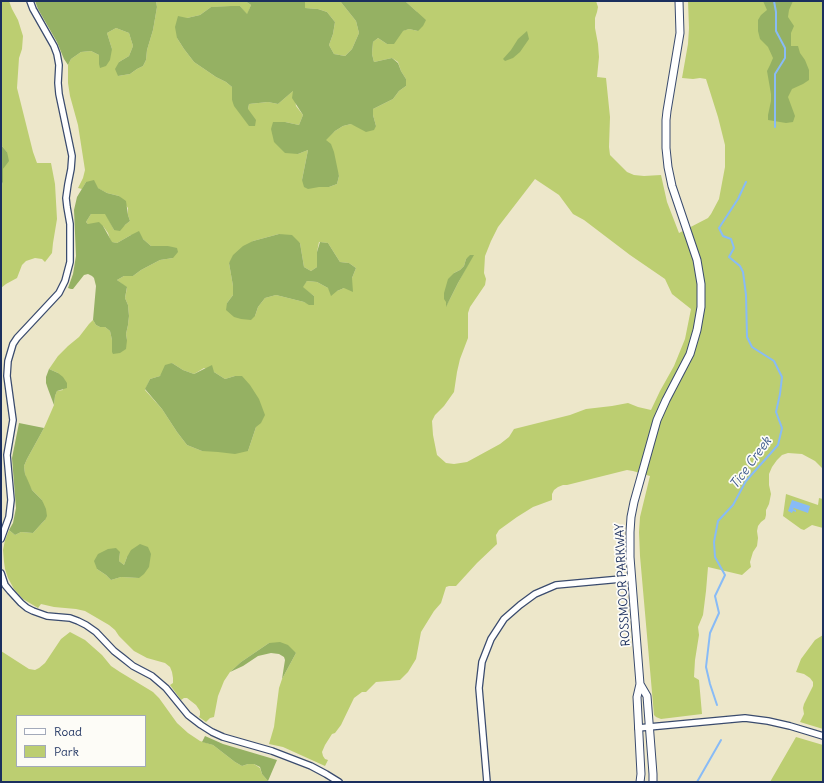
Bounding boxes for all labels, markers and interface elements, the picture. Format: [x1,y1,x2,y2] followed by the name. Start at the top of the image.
[727,434,775,492] water label: Tice Creek
[613,523,633,647] street label: ROSSMOOR PARKWAY
[16,715,146,767] legend
[54,724,82,739] text: Road
[54,744,79,759] text: Park

